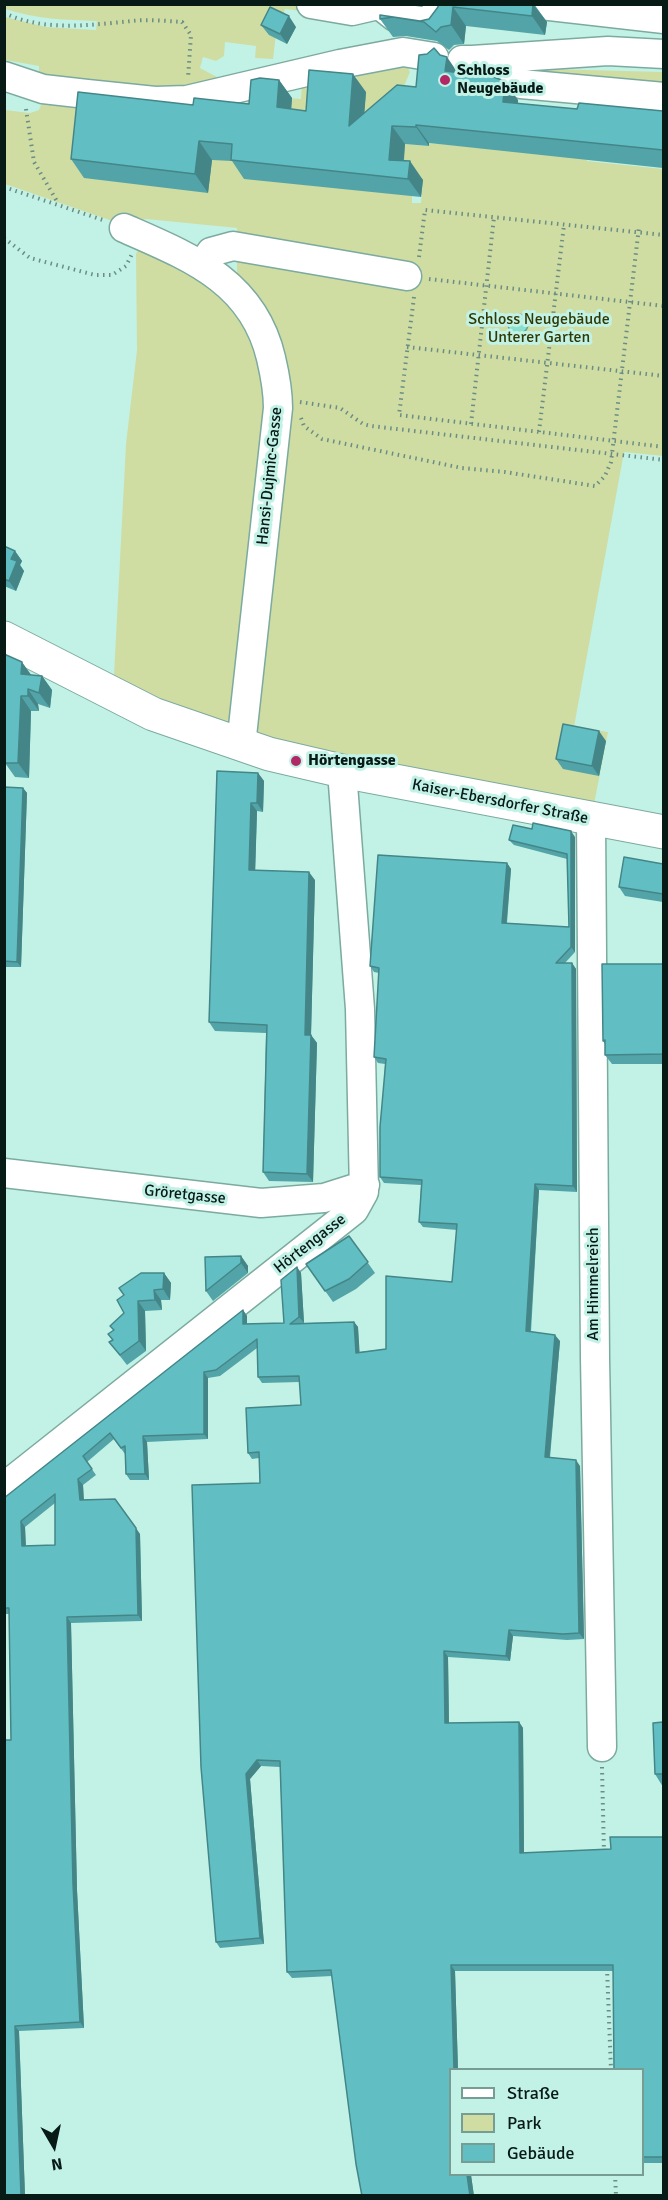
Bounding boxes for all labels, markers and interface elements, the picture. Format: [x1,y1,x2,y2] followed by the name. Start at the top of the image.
[457,61,543,99] place label: Schloss Neugebäude
[438,73,452,87] marker: Schloss Neugebäude
[468,310,610,348] park label: Schloss Neugebäude Unterer Garten
[253,406,287,546] street label: Hansi-Dujmic-Gasse
[308,751,396,771] place label: Hörtengasse
[289,754,303,768] marker: Hörtengasse
[410,775,590,829] street label: Kaiser-Ebersdorfer Straße
[143,1181,227,1209] street label: Gröretgasse
[270,1210,350,1278] street label: Hörtengasse
[584,1227,604,1341] street label: Am Himmelreich
[449,2068,644,2176] legend
[507,2082,559,2104] text: Straße
[507,2112,542,2134] text: Park
[24,2116,84,2176] north arrow
[507,2142,575,2164] text: Gebäude
[50,2153,64,2175] text: N

